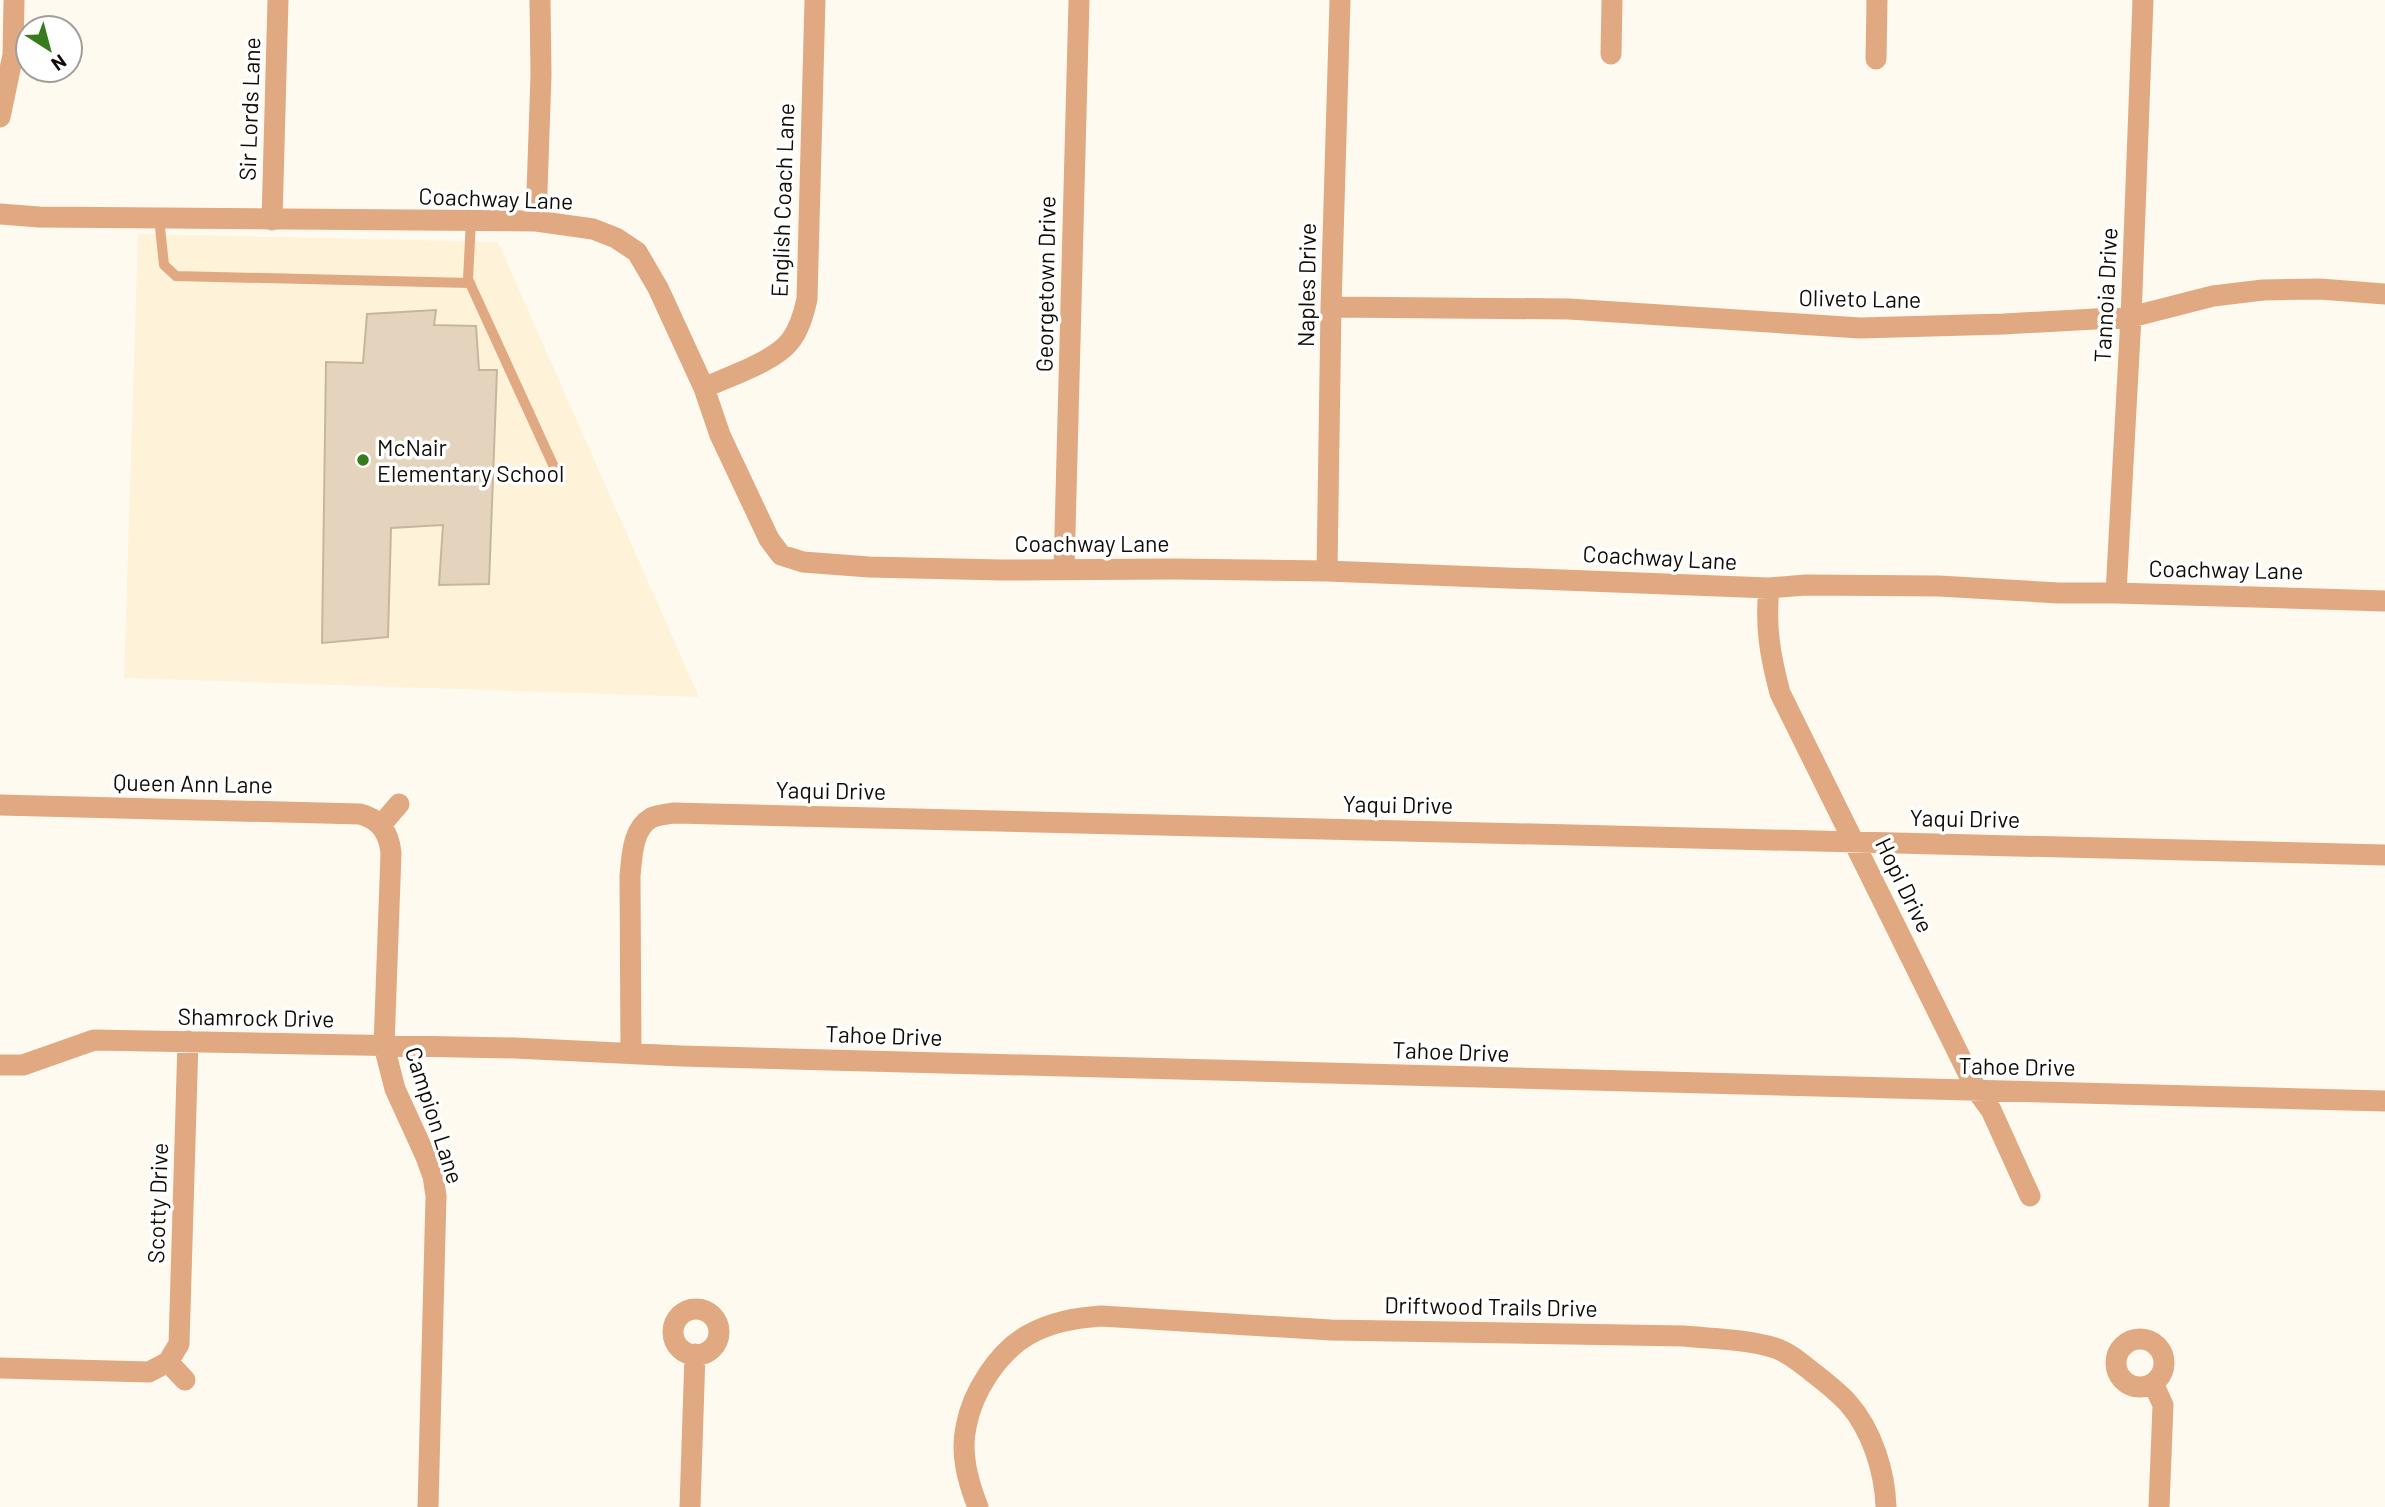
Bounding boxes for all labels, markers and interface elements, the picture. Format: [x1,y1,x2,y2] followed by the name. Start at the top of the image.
[14,14,84,84] north arrow
[233,37,265,181] street label: Sir Lords Lane
[47,50,71,76] text: N
[765,102,799,298] street label: English Coach Lane
[418,181,574,215] street label: Coachway Lane
[1029,196,1061,372] street label: Georgetown Drive
[1291,223,1321,347] street label: Naples Drive
[2087,227,2123,363] street label: Tannoia Drive
[1798,283,1922,313] street label: Oliveto Lane
[377,433,564,487] place label: McNair Elementary School
[355,452,371,468] marker: McNair Elementary School
[1015,529,1169,557] street label: Coachway Lane
[1582,539,1738,575] street label: Coachway Lane
[2148,554,2304,584] street label: Coachway Lane
[113,768,273,798] street label: Queen Ann Lane
[776,775,886,805] street label: Yaqui Drive
[1343,789,1453,819] street label: Yaqui Drive
[1910,803,2020,833] street label: Yaqui Drive
[1870,833,1940,937] street label: Hopi Drive
[177,1002,335,1032] street label: Shamrock Drive
[825,1019,943,1051] street label: Tahoe Drive
[1392,1035,1510,1067] street label: Tahoe Drive
[400,1043,470,1187] street label: Campion Lane
[1958,1051,2076,1081] street label: Tahoe Drive
[141,1142,173,1264] street label: Scotty Drive
[1384,1290,1598,1322] street label: Driftwood Trails Drive

